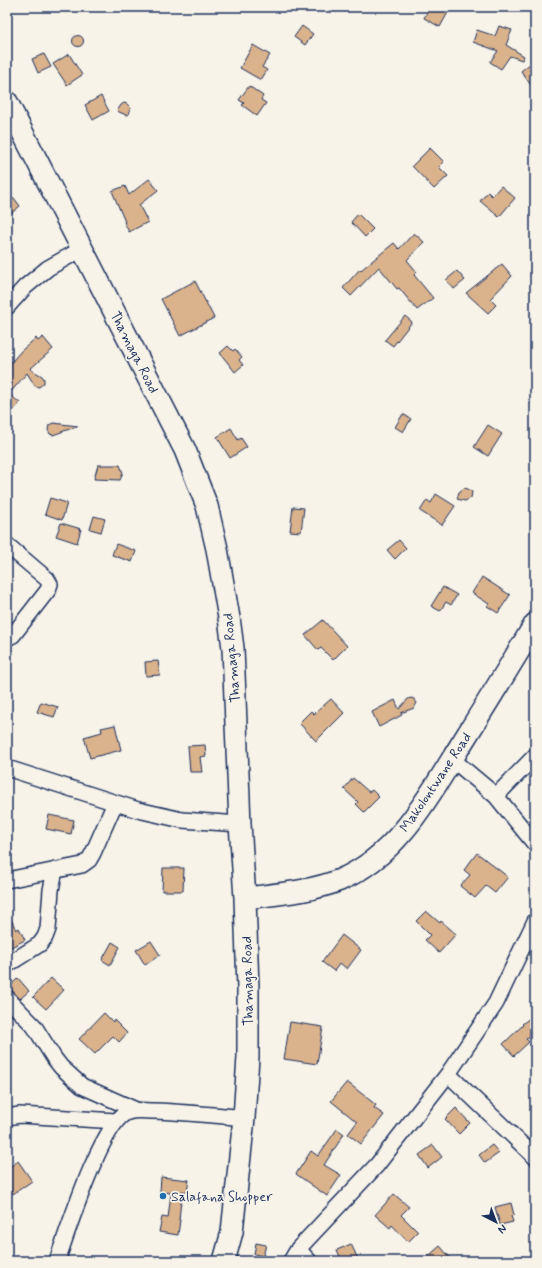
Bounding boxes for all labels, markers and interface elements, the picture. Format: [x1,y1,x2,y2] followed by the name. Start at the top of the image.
[106,308,163,397] street label: Thamaga Road
[219,612,245,703] street label: Thamaga Road
[396,729,476,836] street label: Makolontwane Road
[238,936,258,1026] street label: Thamaga Road
[171,1188,273,1206] place label: Salafana Shopper
[158,1191,168,1201] marker: Salafana Shopper
[476,1202,516,1242] north arrow
[495,1221,509,1236] text: N

